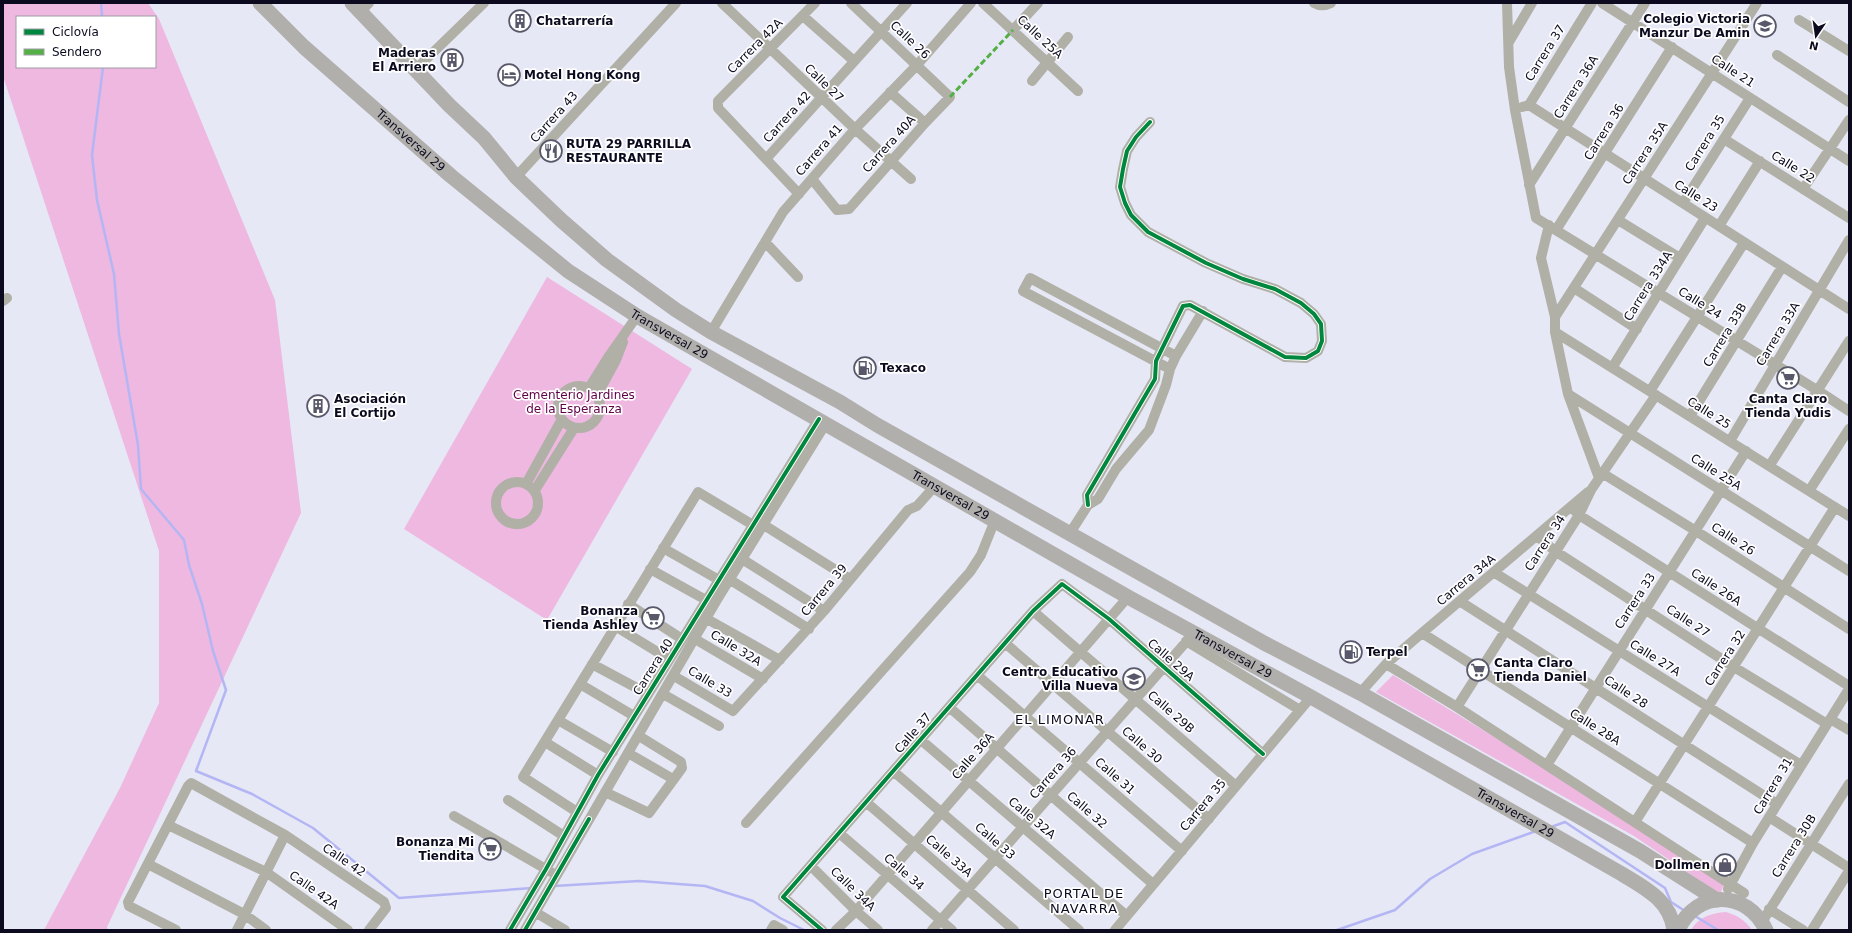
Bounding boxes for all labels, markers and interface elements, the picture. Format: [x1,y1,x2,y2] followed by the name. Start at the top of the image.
[507,8,533,34] building icon: Chatarrería
[1014,12,1066,62] street label: Calle 25A
[1639,12,1750,40] place label: Colegio Victoria Manzur De Amin
[1752,13,1778,39] school or university icon: Colegio Victoria Manzur De Amin
[536,14,613,28] place label: Chatarrería
[725,15,786,76] street label: Carrera 42A
[16,16,156,68] legend
[1796,16,1836,56] north arrow
[887,18,933,62] street label: Calle 26
[1522,22,1568,84] street label: Carrera 37
[52,25,99,39] text: Ciclovía
[1808,38,1820,53] text: N
[52,45,102,59] text: Sendero
[372,46,436,74] place label: Maderas El Arriero
[439,47,465,73] building icon: Maderas El Arriero
[1551,52,1601,121] street label: Carrera 36A
[1709,52,1757,90] street label: Calle 21
[802,61,846,105] street label: Calle 27
[496,62,522,88] hotel icon: Motel Hong Kong
[524,68,640,82] place label: Motel Hong Kong
[527,89,581,145] street label: Carrera 43
[760,89,814,145] street label: Carrera 42
[1581,101,1627,163] street label: Carrera 36
[372,106,448,175] street label: Transversal 29
[860,112,919,175] street label: Carrera 40A
[1682,112,1728,174] street label: Carrera 35
[1619,118,1671,187] street label: Carrera 35A
[793,121,845,179] street label: Carrera 41
[566,137,692,165] place label: RUTA 29 PARRILLA RESTAURANTE
[538,138,564,164] restaurant icon: RUTA 29 PARRILLA RESTAURANTE
[1769,148,1817,186] street label: Calle 22
[1672,177,1720,215] street label: Calle 23
[1621,248,1675,324] street label: Carrera 334A
[1676,284,1724,322] street label: Calle 24
[1753,299,1803,369] street label: Carrera 33A
[1700,300,1750,370] street label: Carrera 33B
[627,306,711,362] street label: Transversal 29
[852,355,878,381] fuel station icon: Texaco
[880,361,926,375] place label: Texaco
[1775,365,1801,391] supermarket icon: Canta Claro Tienda Yudis
[513,388,635,416] park label: Cementerio Jardines de la Esperanza
[334,392,406,420] place label: Asociación El Cortijo
[1745,392,1831,420] place label: Canta Claro Tienda Yudis
[305,393,331,419] building icon: Asociación El Cortijo
[1685,394,1733,432] street label: Calle 25
[1688,451,1745,493] street label: Calle 25A
[908,467,992,523] street label: Transversal 29
[1522,512,1568,574] street label: Carrera 34
[1709,520,1757,558] street label: Calle 26
[1434,551,1499,609] street label: Carrera 34A
[798,561,850,619] street label: Carrera 39
[1688,566,1744,609] street label: Calle 26A
[1612,570,1658,632] street label: Carrera 33
[1664,602,1712,640] street label: Calle 27
[543,604,638,632] place label: Bonanza Tienda Ashley
[640,605,666,631] supermarket icon: Bonanza Tienda Ashley
[708,627,765,669] street label: Calle 32A
[1190,627,1274,681] street label: Transversal 29
[1702,627,1748,689] street label: Carrera 32
[630,636,676,698] street label: Carrera 40
[1145,636,1198,685] street label: Calle 29A
[1627,637,1684,679] street label: Calle 27A
[1338,639,1364,665] fuel station icon: Terpel
[1366,645,1408,659] place label: Terpel
[1494,656,1587,684] place label: Canta Claro Tienda Daniel
[1465,657,1491,683] supermarket icon: Canta Claro Tienda Daniel
[685,663,735,701] street label: Calle 33
[1002,665,1118,693] place label: Centro Educativo Villa Nueva
[1121,666,1147,692] school or university icon: Centro Educativo Villa Nueva
[1602,673,1650,711] street label: Calle 28
[1145,688,1197,736] street label: Calle 29B
[1567,706,1624,748] street label: Calle 28A
[892,710,934,756] street label: Calle 37
[1015,712,1105,727] district label: EL LIMONAR
[1119,724,1165,766] street label: Calle 30
[949,729,998,782] street label: Calle 36A
[1027,744,1079,802] street label: Carrera 36
[1092,755,1138,797] street label: Calle 31
[1751,755,1795,817] street label: Carrera 31
[1177,776,1229,834] street label: Carrera 35
[1473,785,1556,841] street label: Transversal 29
[1064,789,1110,831] street label: Calle 32
[1006,794,1059,842] street label: Calle 32A
[1769,812,1819,880] street label: Carrera 30B
[972,820,1018,862] street label: Calle 33
[923,832,976,881] street label: Calle 33A
[396,835,474,863] place label: Bonanza Mi Tiendita
[477,836,503,862] supermarket icon: Bonanza Mi Tiendita
[320,841,368,879] street label: Calle 42
[881,851,927,893] street label: Calle 34
[1712,852,1738,878] shop icon: Dollmen
[1654,858,1710,872] place label: Dollmen
[828,864,879,914] street label: Calle 34A
[287,868,342,913] street label: Calle 42A
[1044,886,1124,916] district label: PORTAL DE NAVARRA

